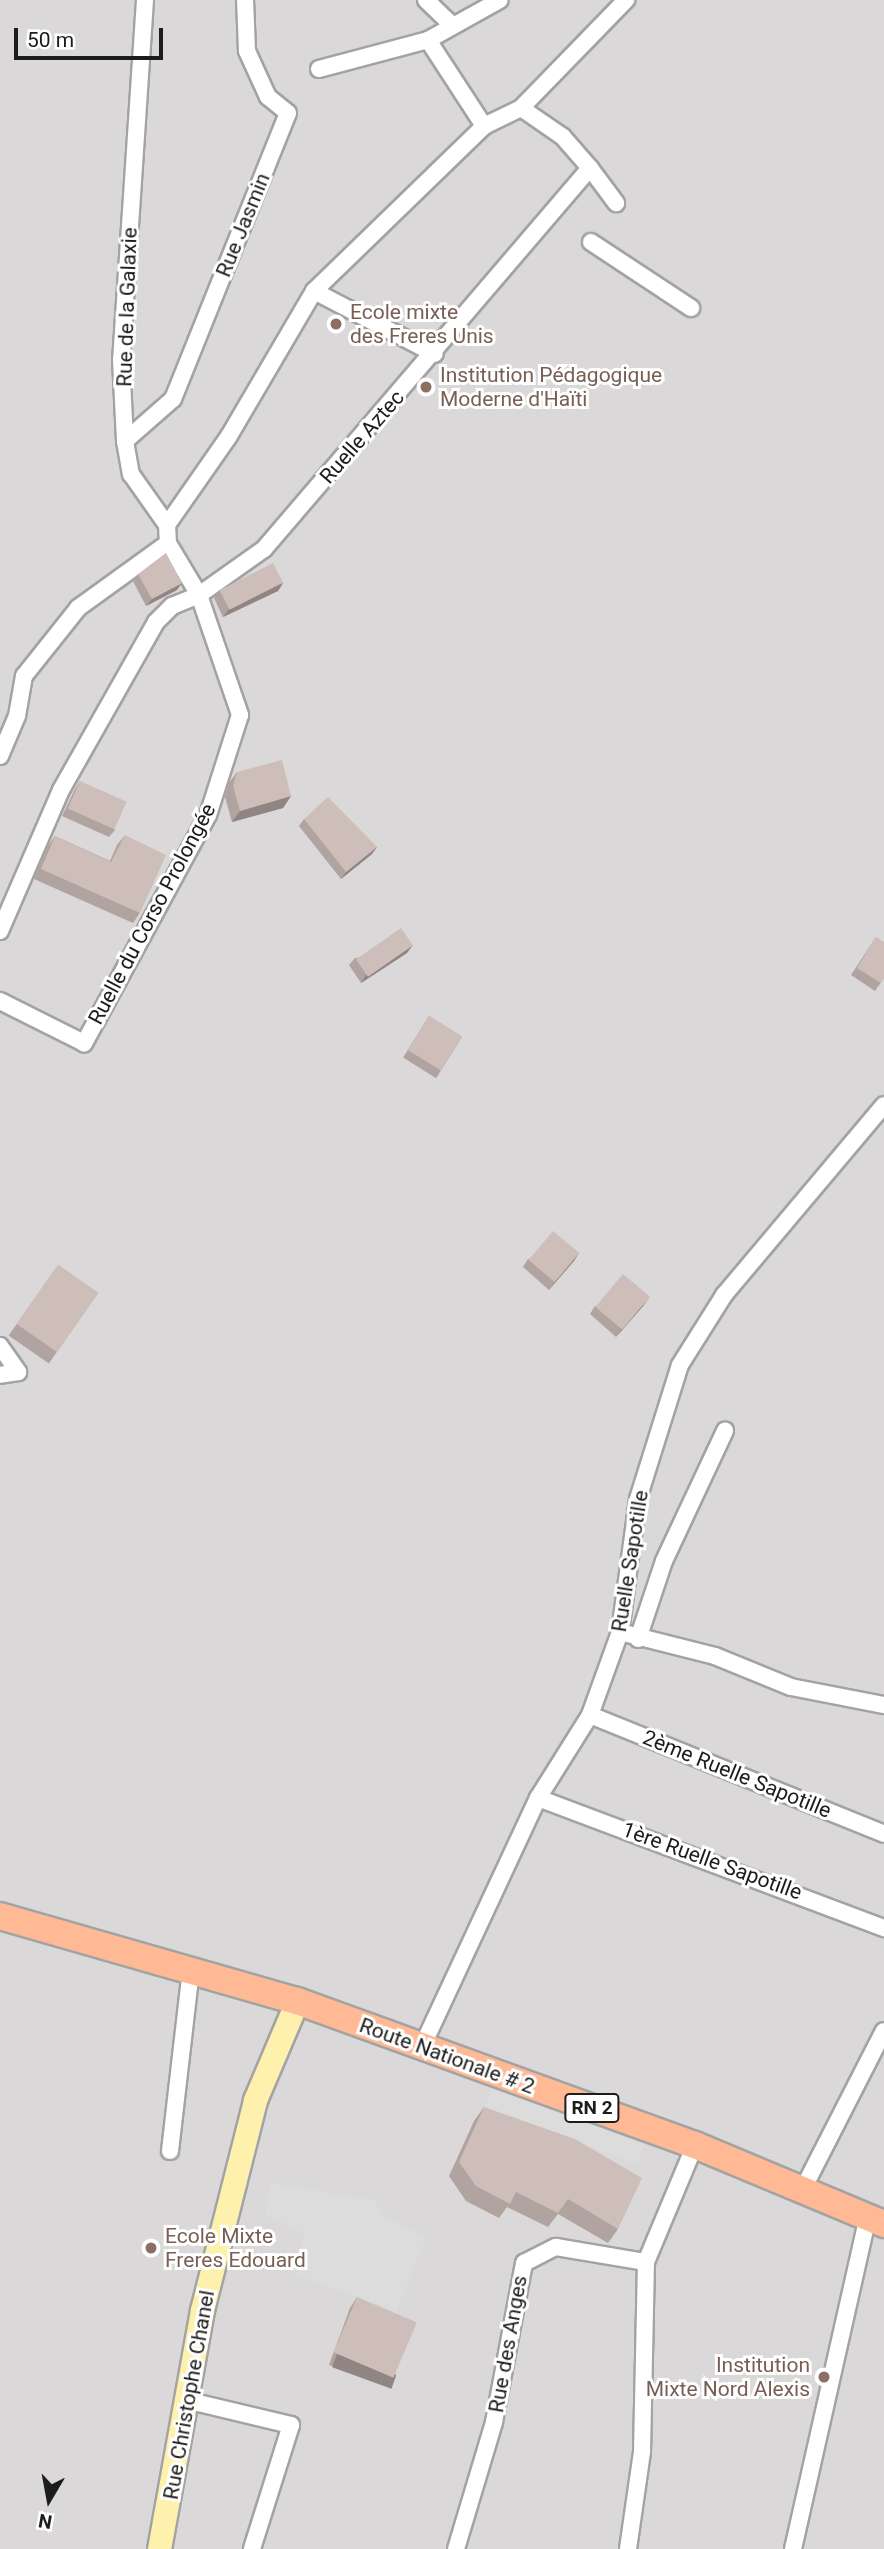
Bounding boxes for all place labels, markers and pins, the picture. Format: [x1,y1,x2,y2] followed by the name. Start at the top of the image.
[350,299,494,349] place label: Ecole mixte des Freres Unis
[328,316,344,332] marker: Ecole mixte des Freres Unis
[440,362,662,412] place label: Institution Pédagogique Moderne d'Haïti
[418,379,434,395] marker: Institution Pédagogique Moderne d'Haïti
[165,2223,306,2273] place label: Ecole Mixte Freres Edouard
[143,2240,159,2256] marker: Ecole Mixte Freres Edouard
[646,2352,810,2402] place label: Institution Mixte Nord Alexis
[816,2369,832,2385] marker: Institution Mixte Nord Alexis

